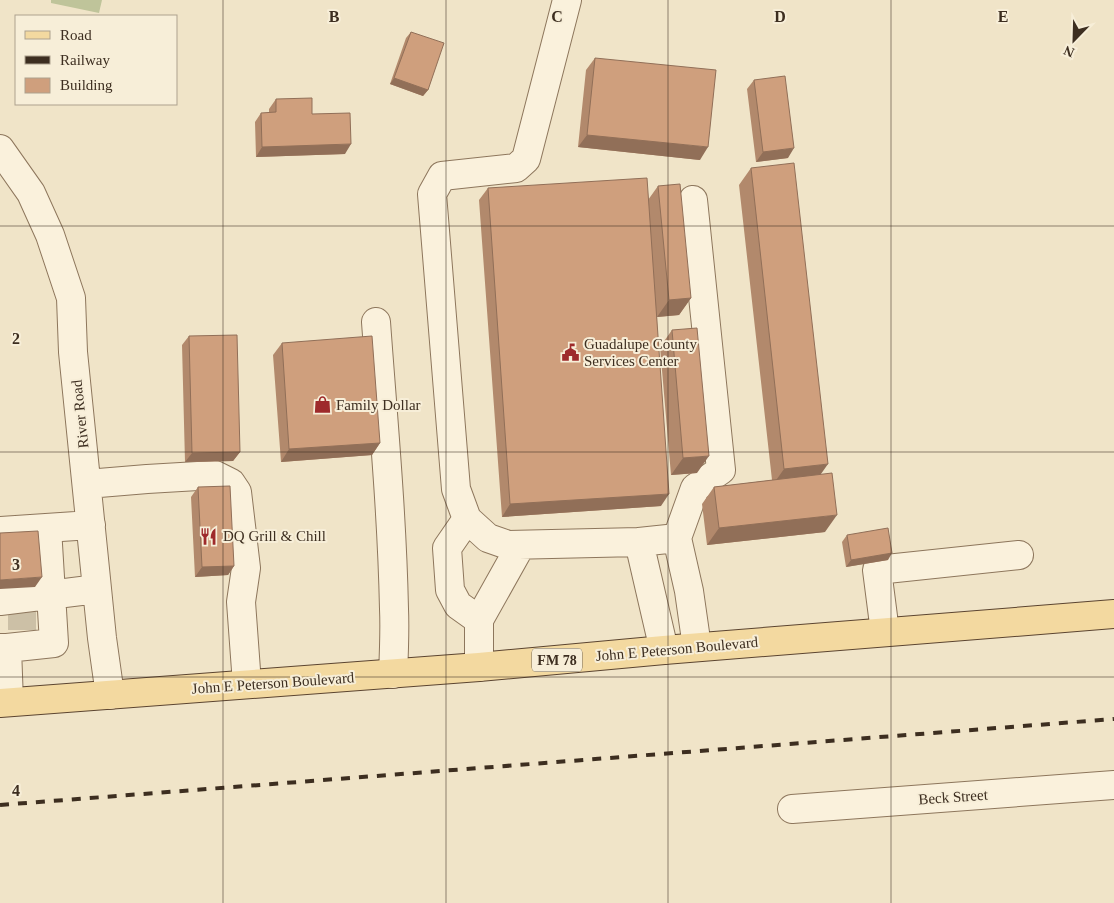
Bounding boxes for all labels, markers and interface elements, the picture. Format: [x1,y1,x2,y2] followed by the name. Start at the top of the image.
[329,8,340,25] text: B
[551,8,563,25] text: C
[774,8,786,25] text: D
[998,8,1008,25] text: E
[15,15,178,105] legend
[1049,15,1099,65] north arrow
[60,27,92,43] text: Road
[1062,43,1077,60] text: N
[60,52,110,68] text: Railway
[60,77,113,93] text: Building
[12,330,20,347] text: 2
[584,336,697,369] place label: Guadalupe County Services Center
[560,343,580,363] public building icon: Guadalupe County Services Center
[68,378,92,449] street label: River Road
[312,395,332,415] shop icon: Family Dollar
[336,397,421,413] place label: Family Dollar
[199,526,219,546] restaurant icon: DQ Grill & Chill
[223,528,326,544] place label: DQ Grill & Chill
[12,556,20,573] text: 3
[595,634,759,664] street label: John E Peterson Boulevard
[532,648,582,672] road number: FM 78
[191,669,355,697] street label: John E Peterson Boulevard
[12,782,20,799] text: 4
[918,787,989,807] street label: Beck Street

